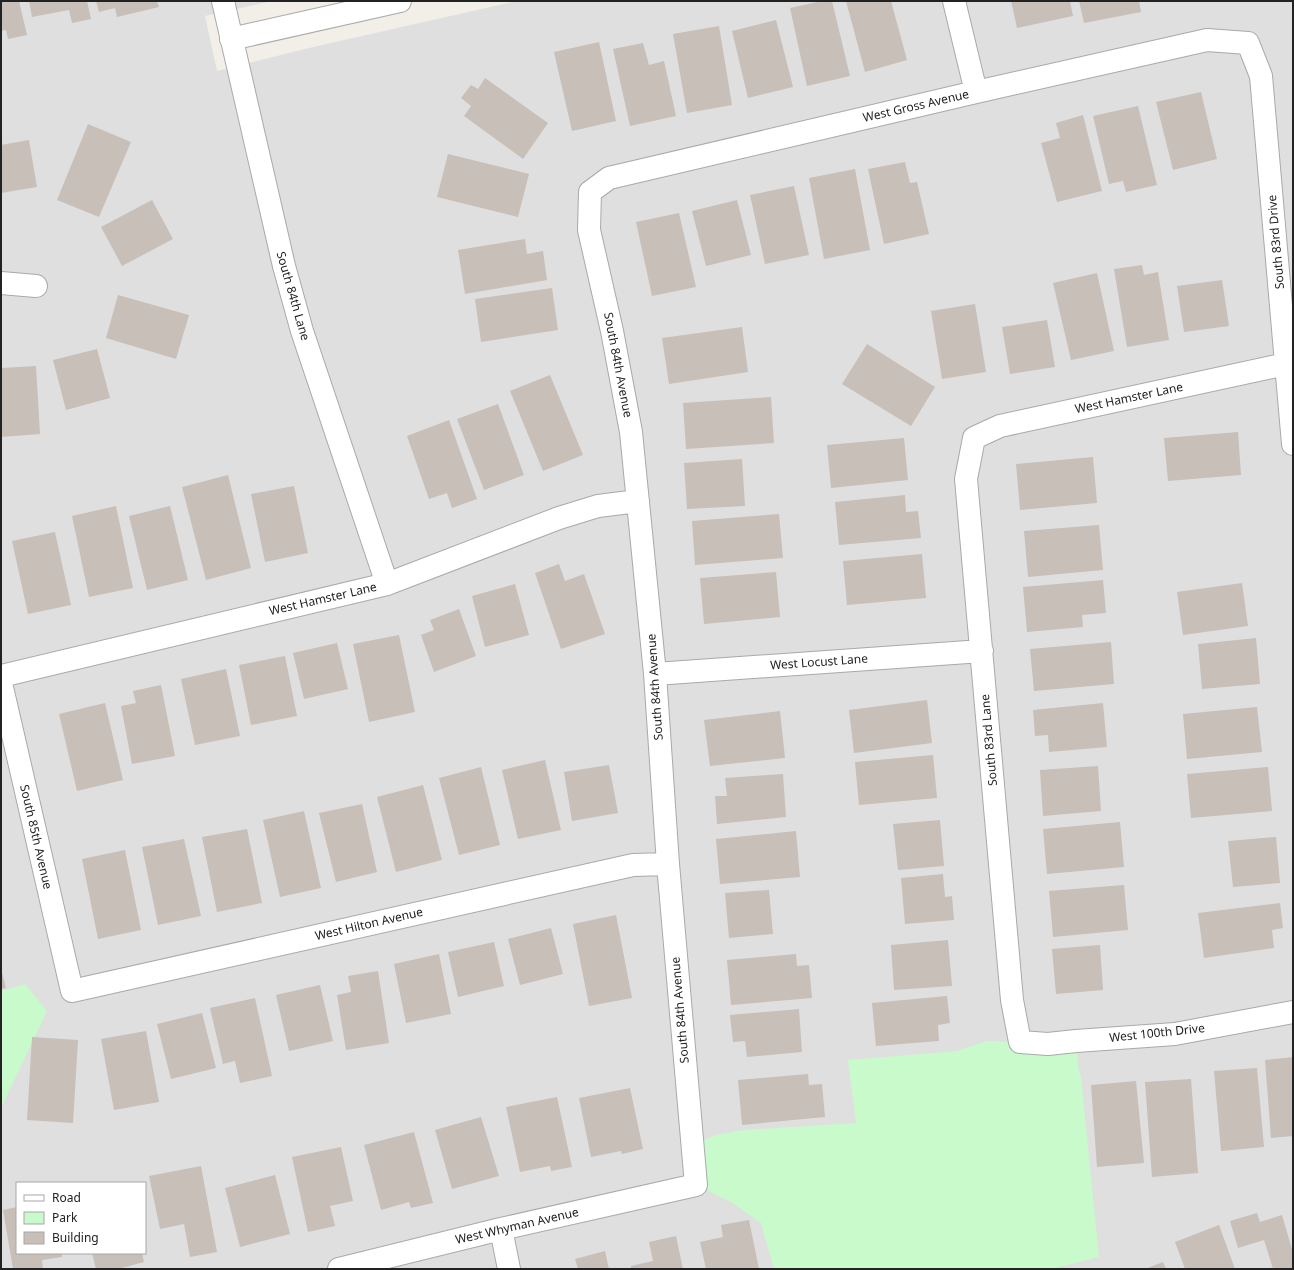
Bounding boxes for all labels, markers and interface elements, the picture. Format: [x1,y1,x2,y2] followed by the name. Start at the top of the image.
[861,85,971,126] street label: West Gross Avenue
[1263,194,1288,290] street label: South 83rd Drive
[273,249,314,343] street label: South 84th Lane
[600,311,637,419] street label: South 84th Avenue
[1073,378,1185,417] street label: West Hamster Lane
[267,578,379,619] street label: West Hamster Lane
[642,633,667,741] street label: South 84th Avenue
[769,650,869,673] street label: West Locust Lane
[976,693,1001,787] street label: South 83rd Lane
[16,783,57,891] street label: South 85th Avenue
[313,903,425,944] street label: West Hilton Avenue
[666,956,693,1064] street label: South 84th Avenue
[1108,1019,1206,1046] street label: West 100th Drive
[16,1182,146,1254] legend
[52,1189,81,1206] text: Road
[453,1203,581,1248] street label: West Whyman Avenue
[52,1209,78,1226] text: Park
[52,1229,99,1246] text: Building

